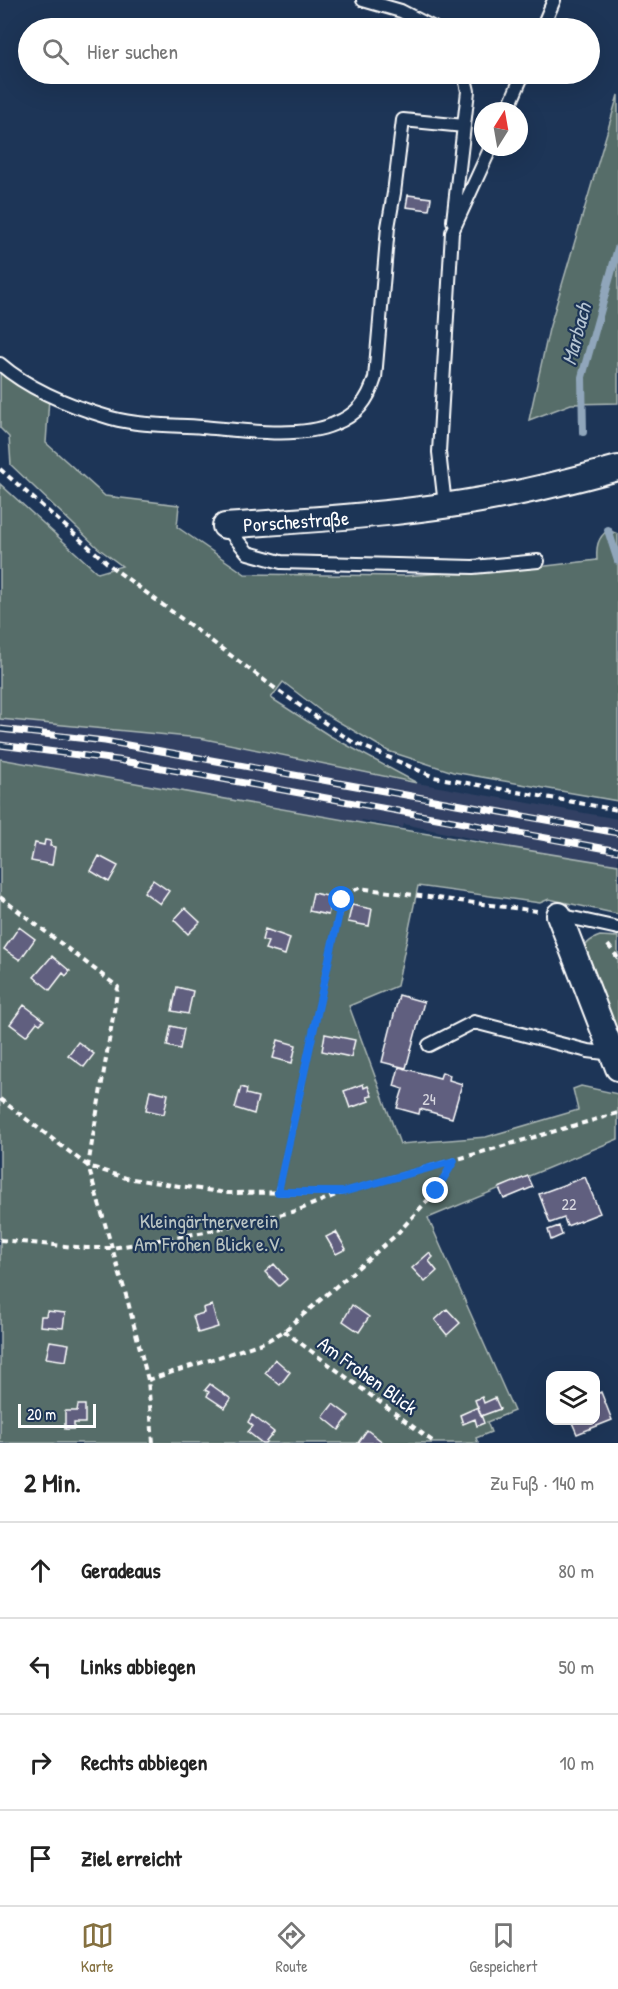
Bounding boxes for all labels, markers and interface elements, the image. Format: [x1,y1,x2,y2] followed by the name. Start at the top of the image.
[18,18,600,84] search box
[39,35,72,68] icon: search
[87,36,178,66] text: Hier suchen
[474,102,528,156] north arrow
[554,299,598,368] water label: Marbach
[242,504,350,538] street label: Porschestraße
[328,886,354,912] route start
[422,1088,436,1110] house number: 24
[422,1177,448,1203] route end
[562,1193,577,1215] house number: 22
[134,1207,284,1257] park label: Kleingärtnerverein Am Frohen Blick e.V.
[313,1330,423,1420] street label: Am Frohen Blick
[546,1371,600,1425] map controls
[546,1371,600,1425] button: layers
[18,1401,96,1428] scale bar
[27,1403,56,1425] text: 20 m
[24,1465,81,1500] text: 2 Min.
[490,1469,594,1496] text: Zu Fuß · 140 m
[24,1554,57,1587] icon: ahead
[81,1555,161,1585] text: Geradeaus
[558,1557,594,1584] text: 80 m
[24,1650,57,1683] icon: left
[81,1651,196,1681] text: Links abbiegen
[558,1653,594,1680] text: 50 m
[24,1746,57,1779] icon: right
[81,1747,208,1777] text: Rechts abbiegen
[560,1749,594,1776] text: 10 m
[24,1842,57,1875] icon: arrive
[81,1843,181,1873] text: Ziel erreicht
[81,1919,114,1977] tab: Karte
[275,1919,308,1977] tab: Route
[469,1919,537,1977] tab: Gespeichert

